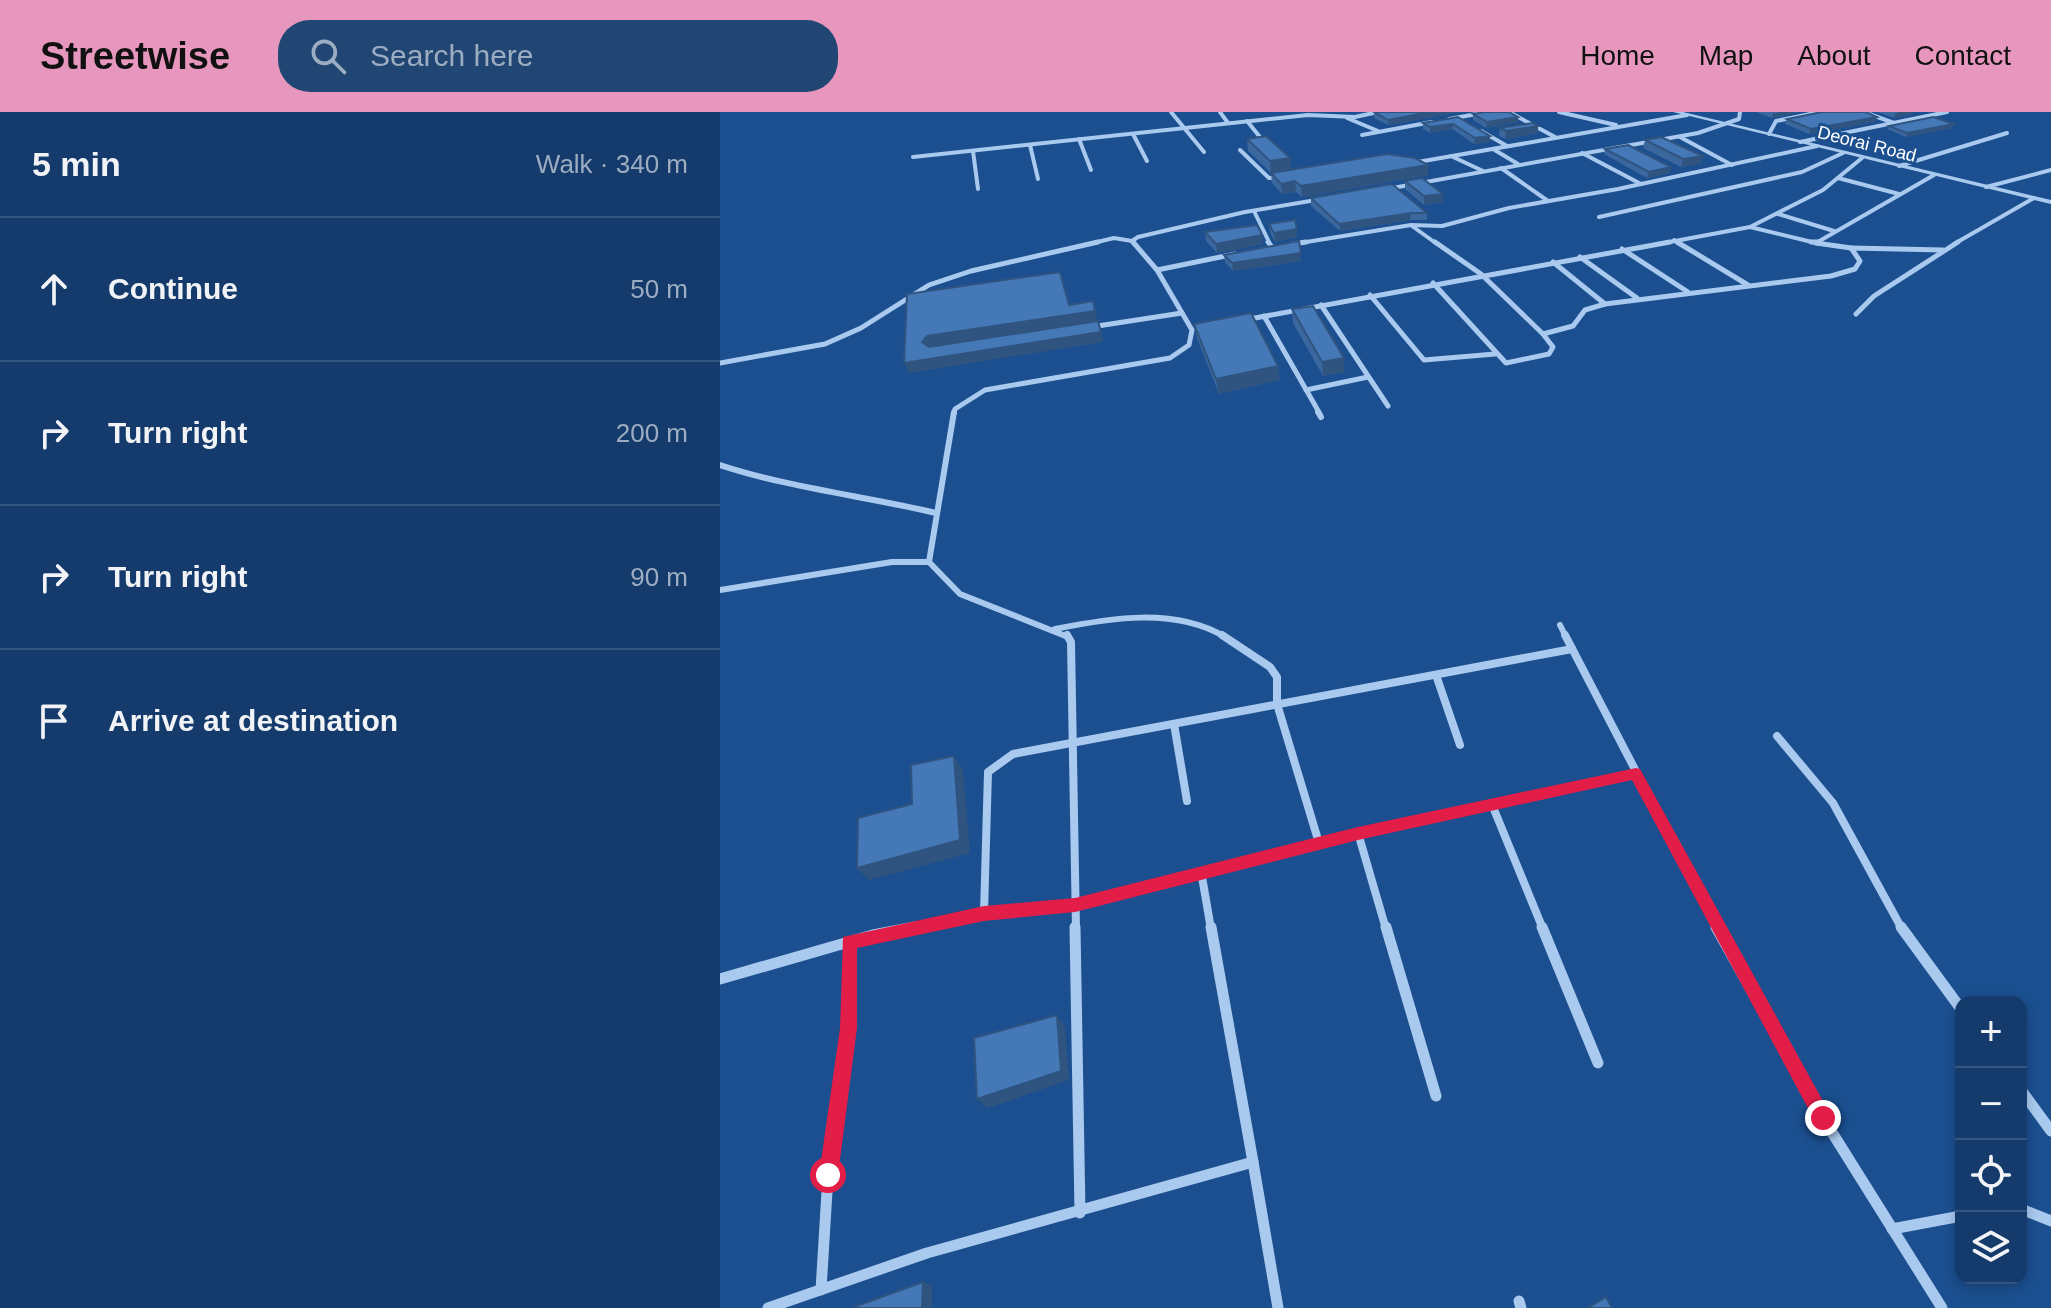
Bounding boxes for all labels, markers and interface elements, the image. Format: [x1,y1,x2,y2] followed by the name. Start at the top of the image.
[278,20,838,92] search box
[306,34,350,78] icon: search
[40,35,230,77] text: Streetwise
[370,39,534,72] text: Search here
[1580,40,1655,71] text: Home
[1699,40,1753,71] text: Map
[1797,40,1871,71] text: About
[1915,40,2011,71] text: Contact
[1816,122,1918,166] street label: Deorai Road
[32,145,121,183] text: 5 min
[536,149,688,179] text: Walk · 340 m
[32,267,76,311] icon: ahead
[108,272,238,305] text: Continue
[630,274,688,304] text: 50 m
[32,411,76,455] icon: right
[108,416,247,449] text: Turn right
[616,418,688,448] text: 200 m
[32,555,76,599] icon: right
[108,560,247,593] text: Turn right
[630,562,688,592] text: 90 m
[32,699,76,743] icon: arrive
[108,704,398,737] text: Arrive at destination
[1955,996,2027,1284] map controls
[1955,996,2027,1068] button: +
[1955,1068,2027,1140] button: −
[1805,1100,1841,1136] route end
[1955,1140,2027,1212] button: locate
[810,1157,846,1193] route start
[1955,1212,2027,1284] button: layers

